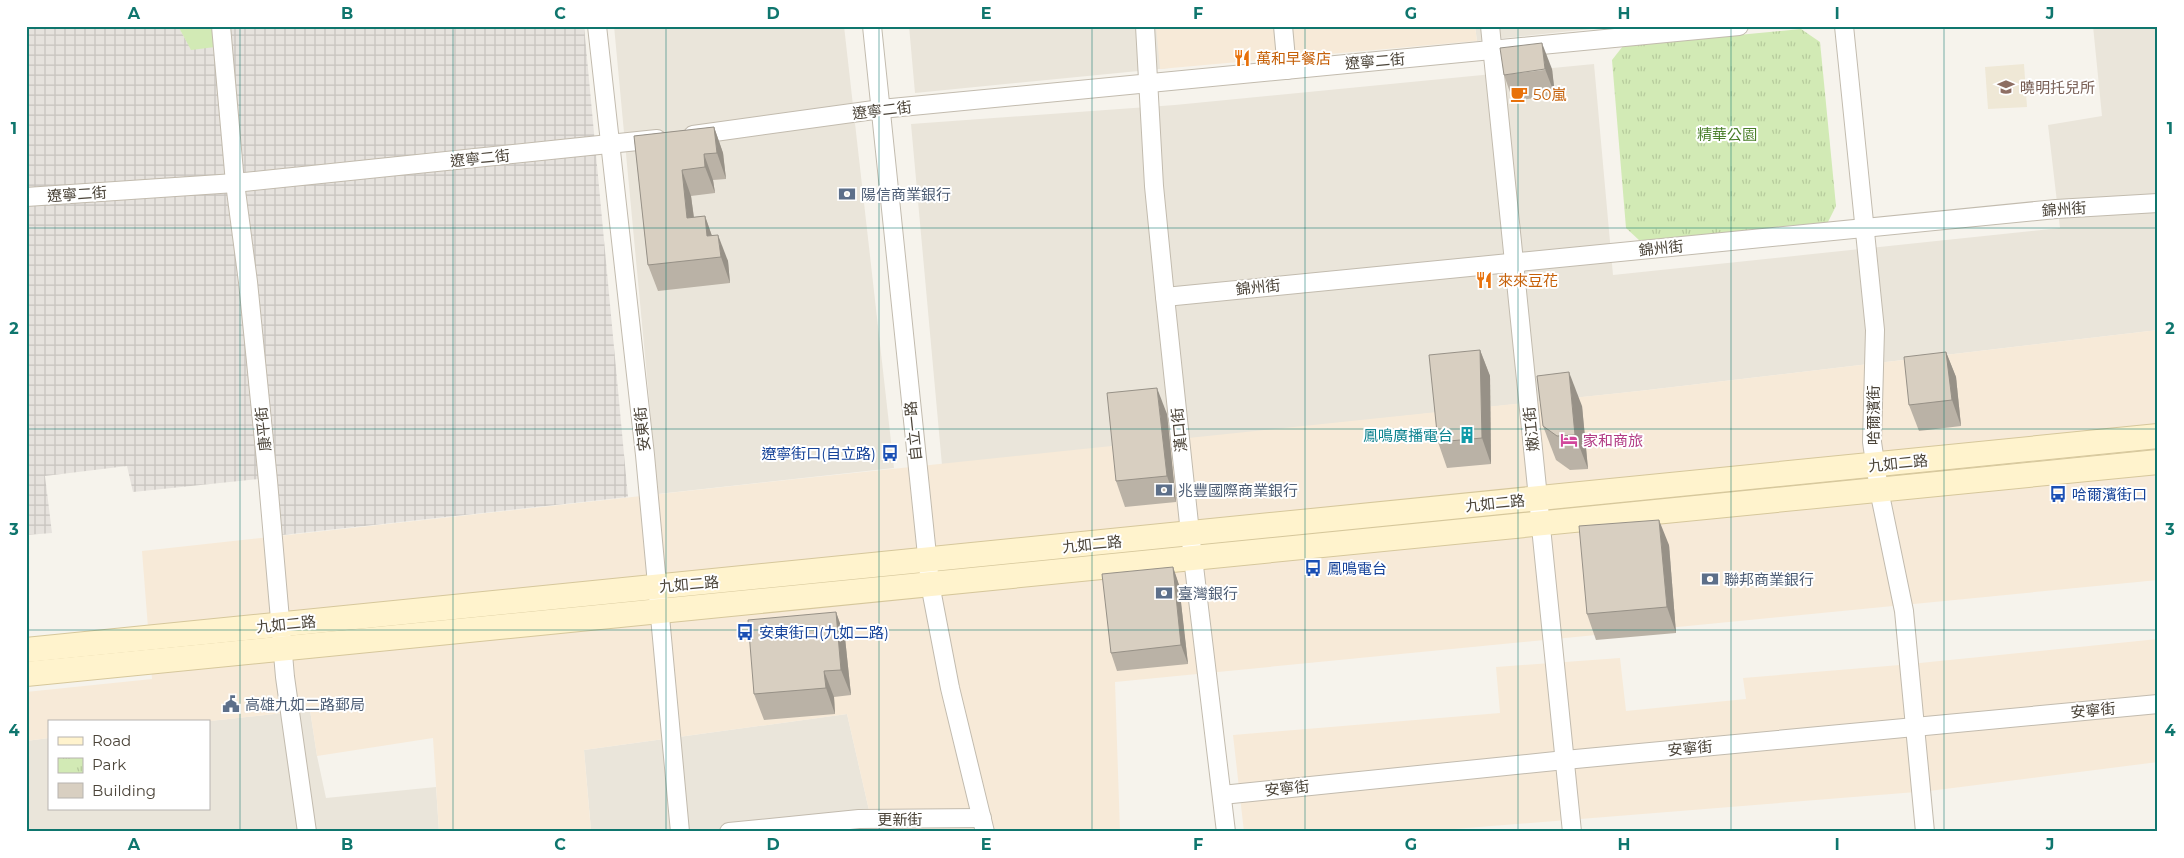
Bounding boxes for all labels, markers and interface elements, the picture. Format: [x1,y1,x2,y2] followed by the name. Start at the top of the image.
[127,4,141,23] text: A
[341,4,353,23] text: B
[554,4,566,23] text: C
[766,4,780,23] text: D
[981,4,991,23] text: E
[1193,4,1203,23] text: F
[1405,4,1417,23] text: G
[1618,4,1630,23] text: H
[1834,4,1840,23] text: I
[2045,4,2054,23] text: J
[1232,48,1252,68] restaurant icon: 萬和早餐店
[1256,49,1331,68] place label: 萬和早餐店
[1344,49,1406,73] street label: 遼寧二街
[1996,77,2016,97] school or university icon: 曉明托兒所
[2020,78,2095,97] place label: 曉明托兒所
[1509,84,1529,104] cafe icon: 50嵐
[1533,85,1566,104] place label: 50嵐
[851,97,913,123] street label: 遼寧二街
[11,119,17,138] text: 1
[2167,119,2173,138] text: 1
[1697,125,1757,144] park label: 精華公園
[449,145,511,171] street label: 遼寧二街
[46,182,108,206] street label: 遼寧二街
[837,184,857,204] bank icon: 陽信商業銀行
[861,185,951,204] place label: 陽信商業銀行
[2041,198,2087,220] street label: 錦州街
[1638,236,1684,260] street label: 錦州街
[1474,270,1494,290] restaurant icon: 來來豆花
[1498,271,1558,290] place label: 來來豆花
[1235,275,1281,299] street label: 錦州街
[9,319,19,338] text: 2
[2165,319,2175,338] text: 2
[1864,385,1883,445] street label: 哈爾濱街
[900,400,926,462] street label: 自立一路
[251,406,275,452] street label: 康平街
[630,406,654,452] street label: 安東街
[1519,406,1543,452] street label: 嫩江街
[1167,407,1191,453] street label: 漢口街
[1457,425,1477,445] building icon: 鳳鳴廣播電台
[1363,426,1453,445] place label: 鳳鳴廣播電台
[1559,430,1579,450] hotel icon: 家和商旅
[1583,431,1643,450] place label: 家和商旅
[880,443,900,463] bus stop icon: 遼寧街口(自立路)
[761,444,876,463] place label: 遼寧街口(自立路)
[1867,450,1929,476] street label: 九如二路
[1154,480,1174,500] bank icon: 兆豐國際商業銀行
[1178,481,1298,500] place label: 兆豐國際商業銀行
[2048,484,2068,504] bus stop icon: 哈爾濱街口
[2072,485,2147,504] place label: 哈爾濱街口
[1464,490,1526,516] street label: 九如二路
[8,520,19,539] text: 3
[2164,520,2175,539] text: 3
[1061,531,1123,557] street label: 九如二路
[1303,558,1323,578] bus stop icon: 鳳鳴電台
[1327,559,1387,578] place label: 鳳鳴電台
[1700,569,1720,589] bank icon: 聯邦商業銀行
[1724,570,1814,589] place label: 聯邦商業銀行
[658,572,720,596] street label: 九如二路
[1154,583,1174,603] bank icon: 臺灣銀行
[1178,584,1238,603] place label: 臺灣銀行
[255,611,317,637] street label: 九如二路
[735,622,755,642] bus stop icon: 安東街口(九如二路)
[759,623,889,642] place label: 安東街口(九如二路)
[221,694,241,714] public building icon: 高雄九如二路郵局
[245,695,365,714] place label: 高雄九如二路郵局
[2070,699,2116,721] street label: 安寧街
[48,720,210,810] legend
[8,721,20,740] text: 4
[2164,721,2176,740] text: 4
[92,731,131,750] text: Road
[1667,737,1713,759] street label: 安寧街
[92,755,126,774] text: Park
[1264,776,1310,800] street label: 安寧街
[92,781,156,800] text: Building
[877,810,923,829] street label: 更新街
[127,835,141,854] text: A
[341,835,353,854] text: B
[554,835,566,854] text: C
[766,835,780,854] text: D
[981,835,991,854] text: E
[1193,835,1203,854] text: F
[1405,835,1417,854] text: G
[1618,835,1630,854] text: H
[1834,835,1840,854] text: I
[2045,835,2054,854] text: J

